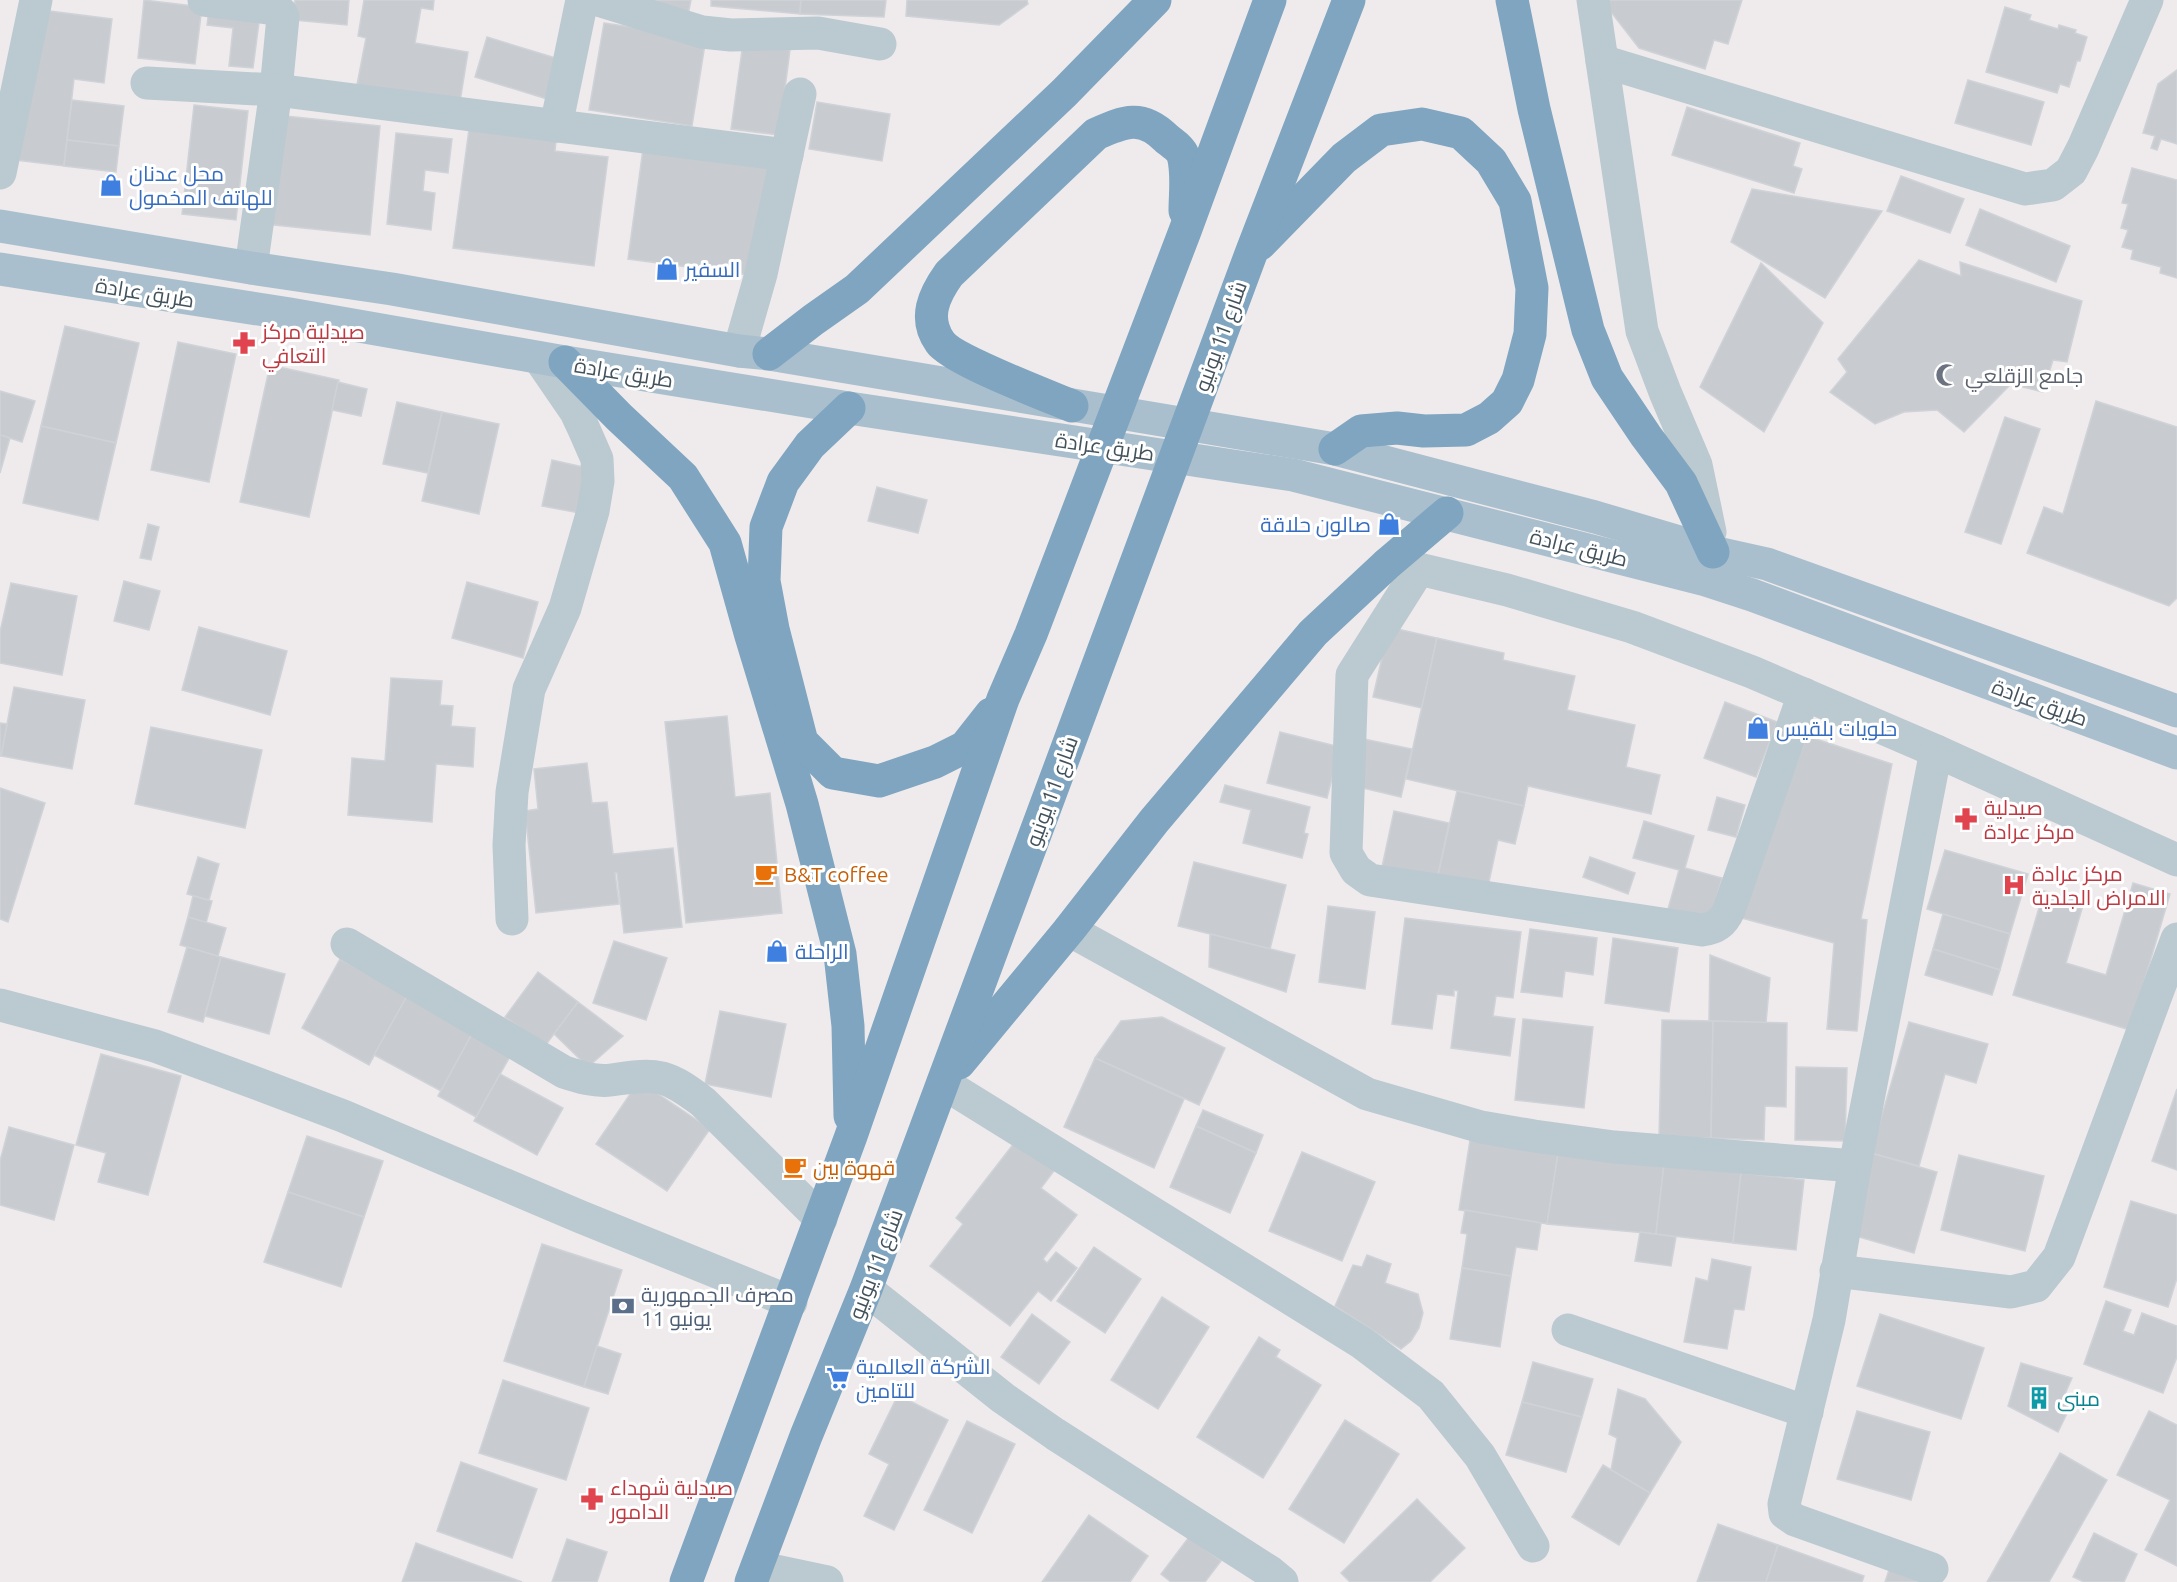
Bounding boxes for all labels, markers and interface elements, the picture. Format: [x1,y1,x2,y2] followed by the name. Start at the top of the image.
[129,161,272,211] place label: محل عدنان للهاتف المخمول
[98,172,124,198] shop icon: محل عدنان للهاتف المخمول
[654,256,680,282] shop icon: السفير
[684,257,740,282] place label: السفير
[94,272,196,314] street label: طريق عرادة
[1189,278,1254,395] street label: شارع 11 يونيو
[261,319,365,372] place label: صيدلية مركز التعافي
[231,330,257,356] pharmacy icon: صيدلية مركز التعافي
[573,352,675,394] street label: طريق عرادة
[1934,362,1960,388] mosque icon: جامع الزقلعي
[1965,363,2083,392] place label: جامع الزقلعي
[1054,427,1156,467] street label: طريق عرادة
[1376,511,1402,537] shop icon: صالون حلاقة
[1260,512,1371,538] place label: صالون حلاقة
[1527,523,1630,573] street label: طريق عرادة
[1988,674,2091,732] street label: طريق عرادة
[1745,715,1771,741] shop icon: حلويات بلقيس
[1776,716,1897,742] place label: حلويات بلقيس
[1020,733,1085,850] street label: شارع 11 يونيو
[1984,795,2075,844] place label: صيدلية مركز عرادة
[1953,806,1979,832] pharmacy icon: صيدلية مركز عرادة
[753,861,779,887] cafe icon: B&T coffee
[2032,861,2166,911] place label: مركز عرادة الامراض الجلدية
[784,862,889,886] place label: B&T coffee
[2001,872,2027,898] hospital icon: مركز عرادة الامراض الجلدية
[764,938,790,964] shop icon: الراحلة
[795,939,849,964] place label: الراحلة
[782,1154,808,1180] cafe icon: قهوة بين
[813,1155,895,1181] place label: قهوة بين
[843,1206,910,1323] street label: شارع 11 يونيو
[641,1282,794,1331] place label: مصرف الجمهورية 11 يونيو
[610,1293,636,1319] bank icon: مصرف الجمهورية 11 يونيو
[856,1354,991,1404] place label: الشركة العالمية للتامين
[825,1365,851,1391] supermarket icon: الشركة العالمية للتامين
[2026,1385,2052,1411] building icon: مبنى
[2057,1386,2100,1412] place label: مبنى
[609,1475,733,1524] place label: صيدلية شهداء الدامور
[579,1486,605,1512] pharmacy icon: صيدلية شهداء الدامور

